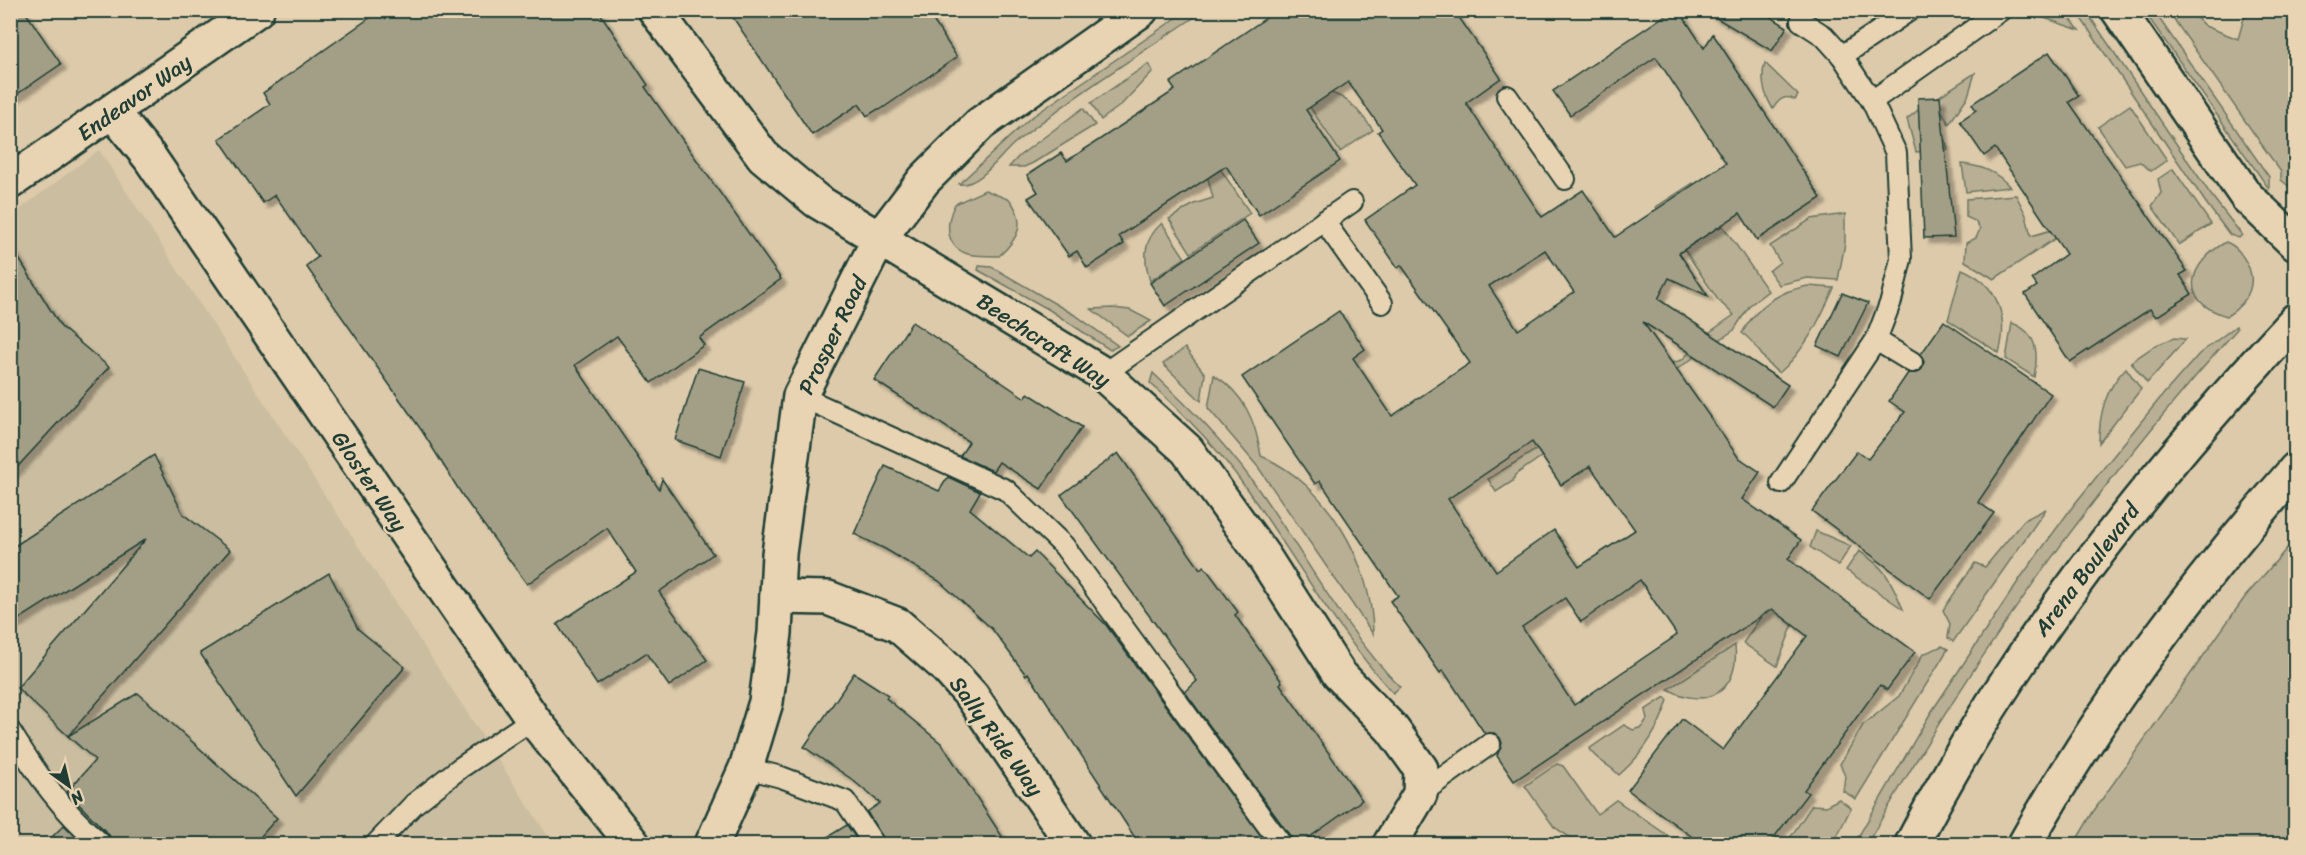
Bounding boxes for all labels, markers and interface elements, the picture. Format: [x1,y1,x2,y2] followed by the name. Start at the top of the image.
[69,43,201,152] street label: Endeavor Way
[787,268,879,401] street label: Prosper Road
[969,282,1119,399] street label: Beechcraft Way
[321,422,418,541] street label: Gloster Way
[2022,493,2151,645] street label: Arena Boulevard
[939,667,1054,806] street label: Sally Ride Way
[39,756,99,816] north arrow
[64,782,91,814] text: N

